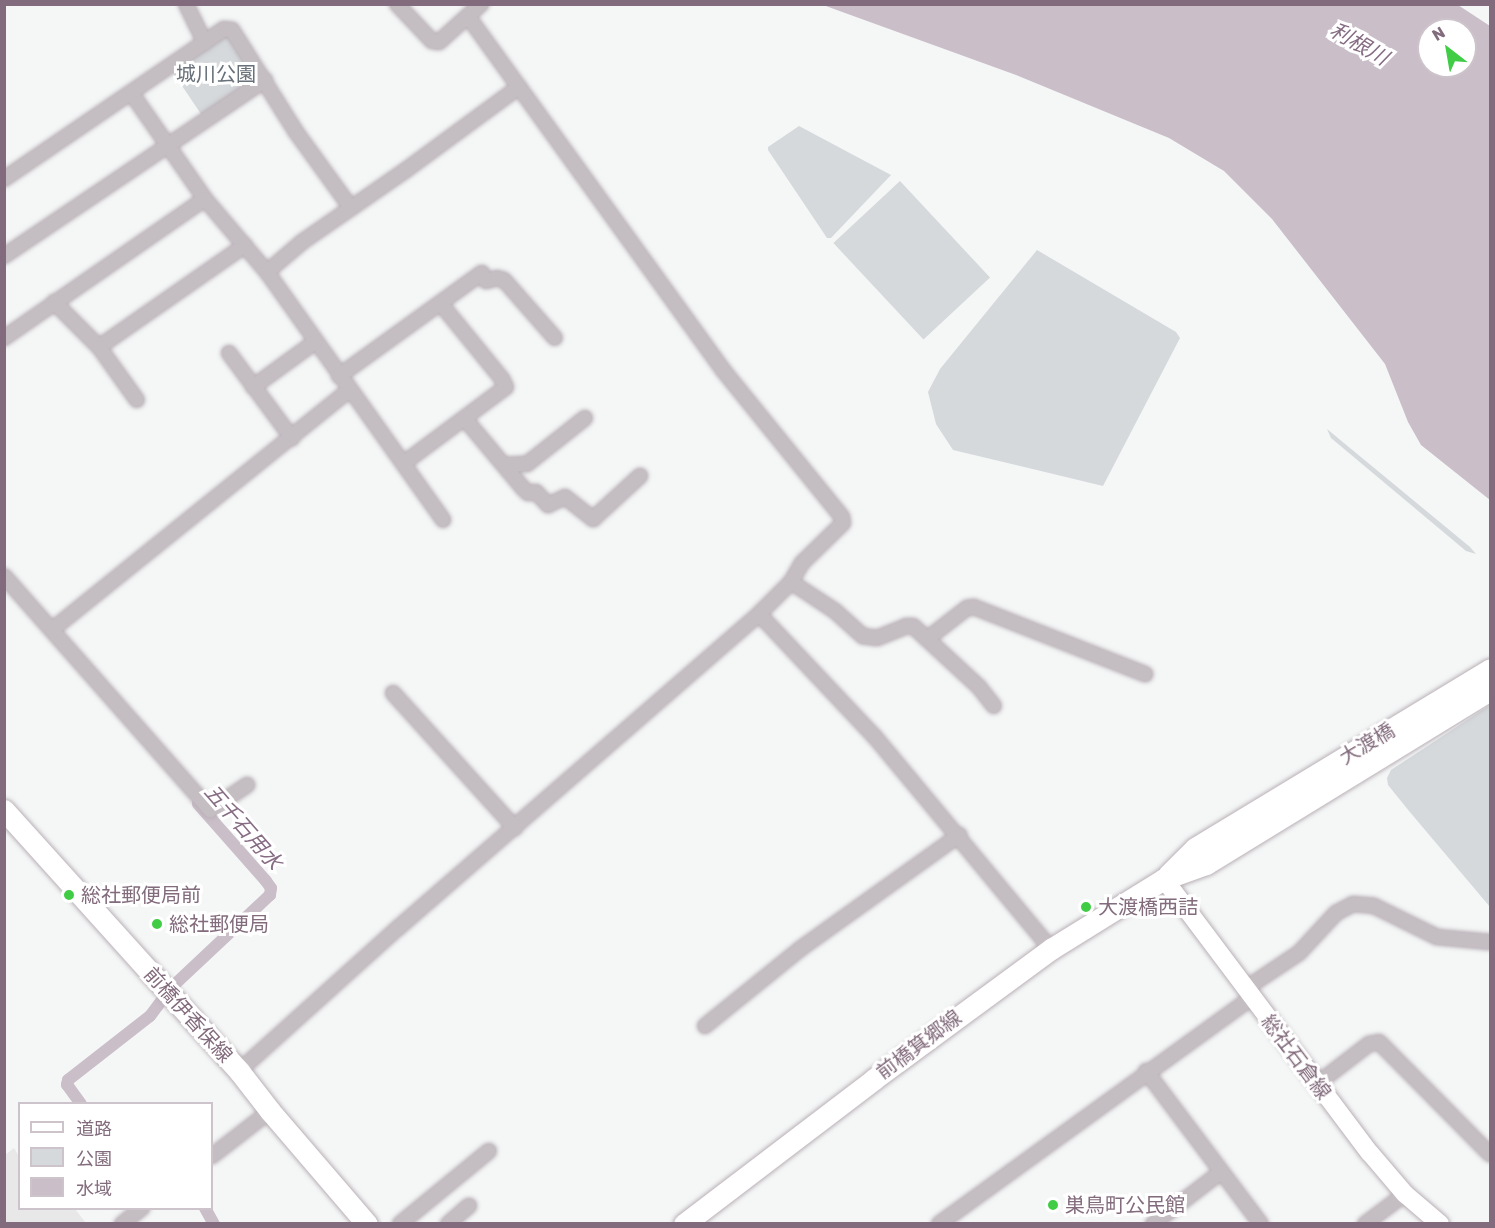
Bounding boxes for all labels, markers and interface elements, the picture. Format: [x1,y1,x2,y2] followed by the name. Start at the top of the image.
[1325,17,1393,71] water label: 利根川
[1417,18,1477,78] north arrow
[1429,23,1448,45] text: N
[176,62,256,86] park label: 城川公園
[1335,718,1399,770] street label: 大渡橋
[199,779,287,875] water label: 五千石用水
[81,883,201,907] place label: 総社郵便局前
[62,888,76,902] marker: 総社郵便局前
[1098,895,1198,919] place label: 大渡橋西詰
[1079,900,1093,914] marker: 大渡橋西詰
[169,912,269,936] place label: 総社郵便局
[150,917,164,931] marker: 総社郵便局
[139,962,237,1068] street label: 前橋伊香保線
[872,1005,966,1085] street label: 前橋箕郷線
[1256,1010,1336,1104] street label: 総社石倉線
[18,1102,213,1210] legend
[76,1118,112,1140] text: 道路
[76,1148,112,1170] text: 公園
[76,1178,112,1200] text: 水域
[1065,1193,1185,1217] place label: 巣鳥町公民館
[1046,1198,1060,1212] marker: 巣鳥町公民館

